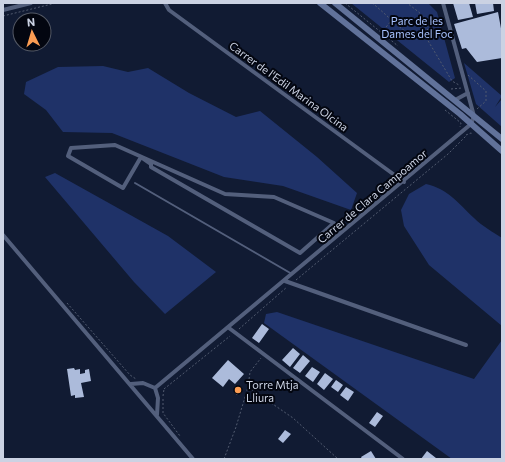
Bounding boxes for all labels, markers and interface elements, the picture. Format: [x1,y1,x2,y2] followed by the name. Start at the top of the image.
[12,12,52,52] north arrow
[381,14,453,40] park label: Parc de les Dames del Foc
[26,15,36,28] text: N
[227,38,351,134] street label: Carrer de l'Edil Marina Olcina
[315,146,430,246] street label: Carrer de Clara Campoamor
[246,378,299,404] place label: Torre Mtja Lliura
[233,385,243,395] marker: Torre Mtja Lliura

